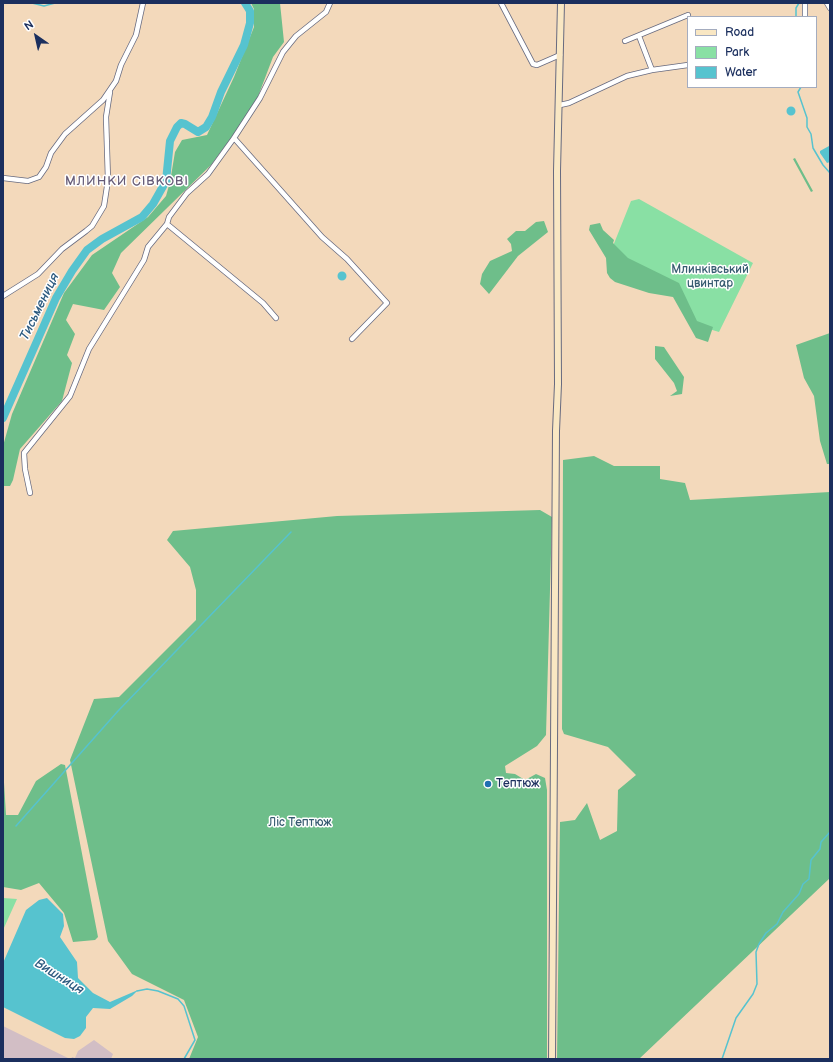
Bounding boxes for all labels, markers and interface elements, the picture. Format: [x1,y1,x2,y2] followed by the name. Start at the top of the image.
[16,16,56,56] north arrow
[687,16,817,88] legend
[22,18,36,33] text: N
[725,25,754,40] text: Road
[725,45,749,60] text: Park
[725,65,757,80] text: Water
[65,174,189,190] district label: МЛИНКИ СІВКОВІ
[671,263,749,291] park label: Млинківський цвинтар
[17,271,63,343] water label: Тисьмениця
[496,777,539,791] place label: Тептюж
[483,779,493,789] marker: Тептюж
[269,816,331,830] park label: Ліс Тептюж
[32,956,86,998] water label: Вишниця

